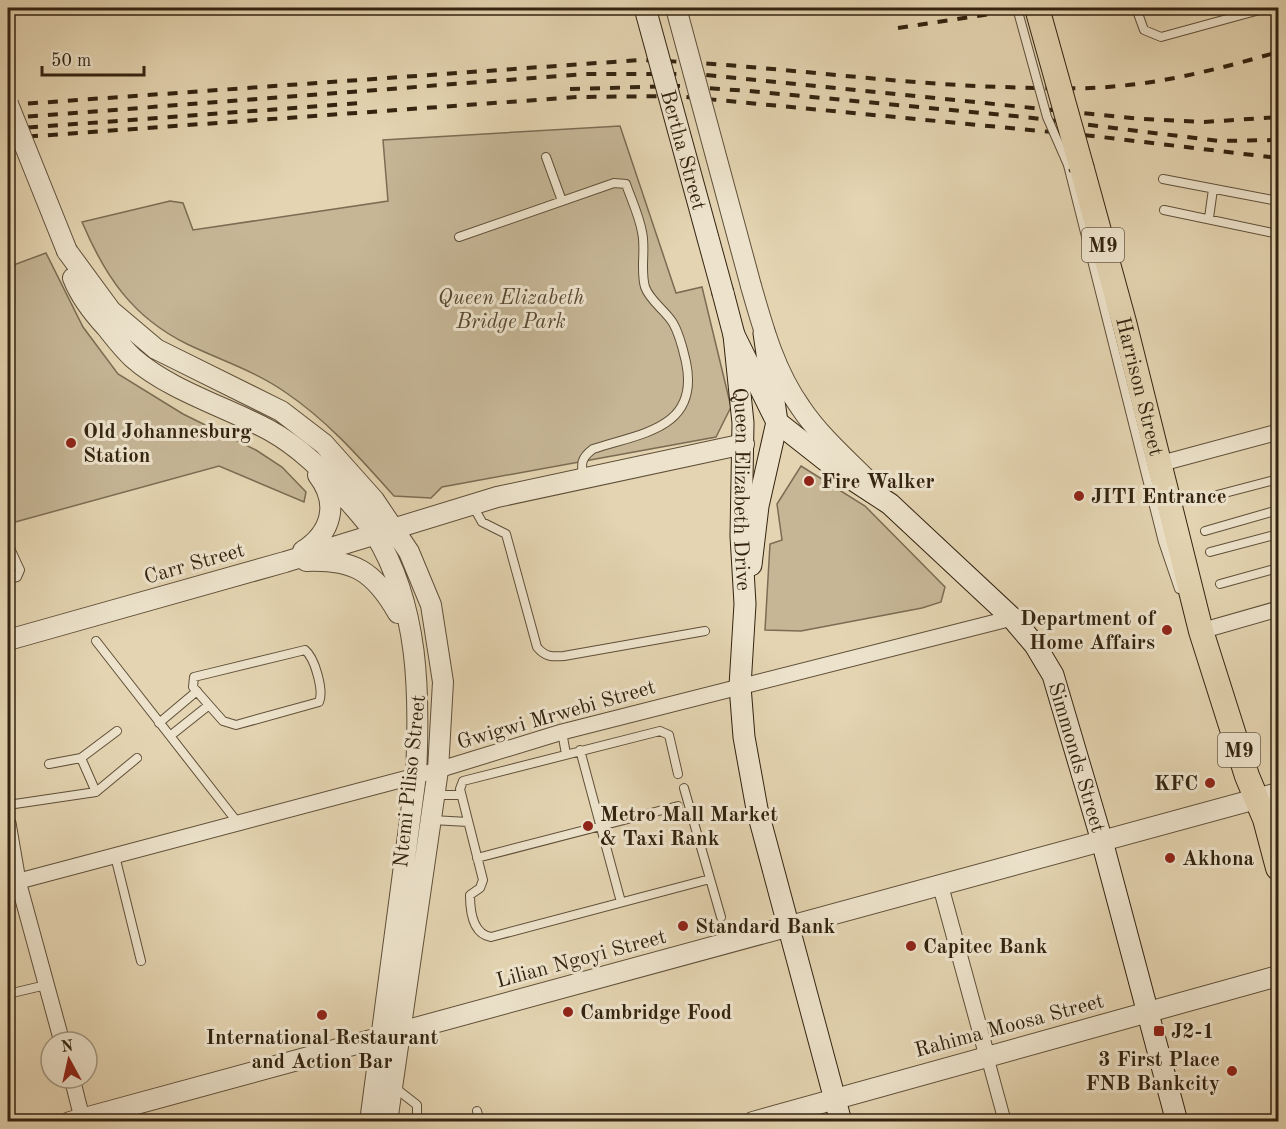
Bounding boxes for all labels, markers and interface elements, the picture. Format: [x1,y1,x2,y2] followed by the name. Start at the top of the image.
[42,39,144,77] scale bar
[51,52,91,70] text: 50 m
[656,88,709,213] street label: Bertha Street
[1082,228,1124,262] road number: M9
[438,288,584,333] park label: Queen Elizabeth Bridge Park
[1111,315,1166,458] street label: Harrison Street
[727,387,753,592] street label: Queen Elizabeth Drive
[83,422,252,467] place label: Old Johannesburg Station
[64,436,78,450] marker: Old Johannesburg Station
[821,472,935,493] place label: Fire Walker
[802,474,816,488] marker: Fire Walker
[1091,487,1227,508] place label: JITI Entrance
[1072,489,1086,503] marker: JITI Entrance
[142,540,247,589] street label: Carr Street
[1020,609,1157,654] place label: Department of Home Affairs
[1160,623,1174,637] marker: Department of Home Affairs
[455,677,658,754] street label: Gwigwi Mrwebi Street
[1044,680,1108,835] street label: Simmonds Street
[391,694,430,869] street label: Ntemi Piliso Street
[1218,733,1260,767] road number: M9
[1154,774,1198,795] place label: KFC
[1203,776,1217,790] marker: KFC
[600,805,778,850] place label: Metro Mall Market & Taxi Rank
[581,819,595,833] marker: Metro Mall Market & Taxi Rank
[1182,849,1255,870] place label: Akhona
[1163,851,1177,865] marker: Akhona
[695,917,836,938] place label: Standard Bank
[676,919,690,933] marker: Standard Bank
[494,927,669,992] street label: Lilian Ngoyi Street
[923,937,1048,958] place label: Capitec Bank
[904,939,918,953] marker: Capitec Bank
[913,991,1106,1062] street label: Rahima Moosa Street
[580,1003,732,1024] place label: Cambridge Food
[561,1005,575,1019] marker: Cambridge Food
[315,1008,329,1022] marker: International Restaurant and Action Bar
[1171,1022,1214,1043] place label: J2-1
[1152,1024,1166,1038] marker: J2-1
[206,1028,439,1073] place label: International Restaurant and Action Bar
[39,1030,99,1090] north arrow
[60,1038,75,1056] text: N
[1085,1050,1220,1095] place label: 3 First Place FNB Bankcity
[1225,1064,1239,1078] marker: 3 First Place FNB Bankcity

